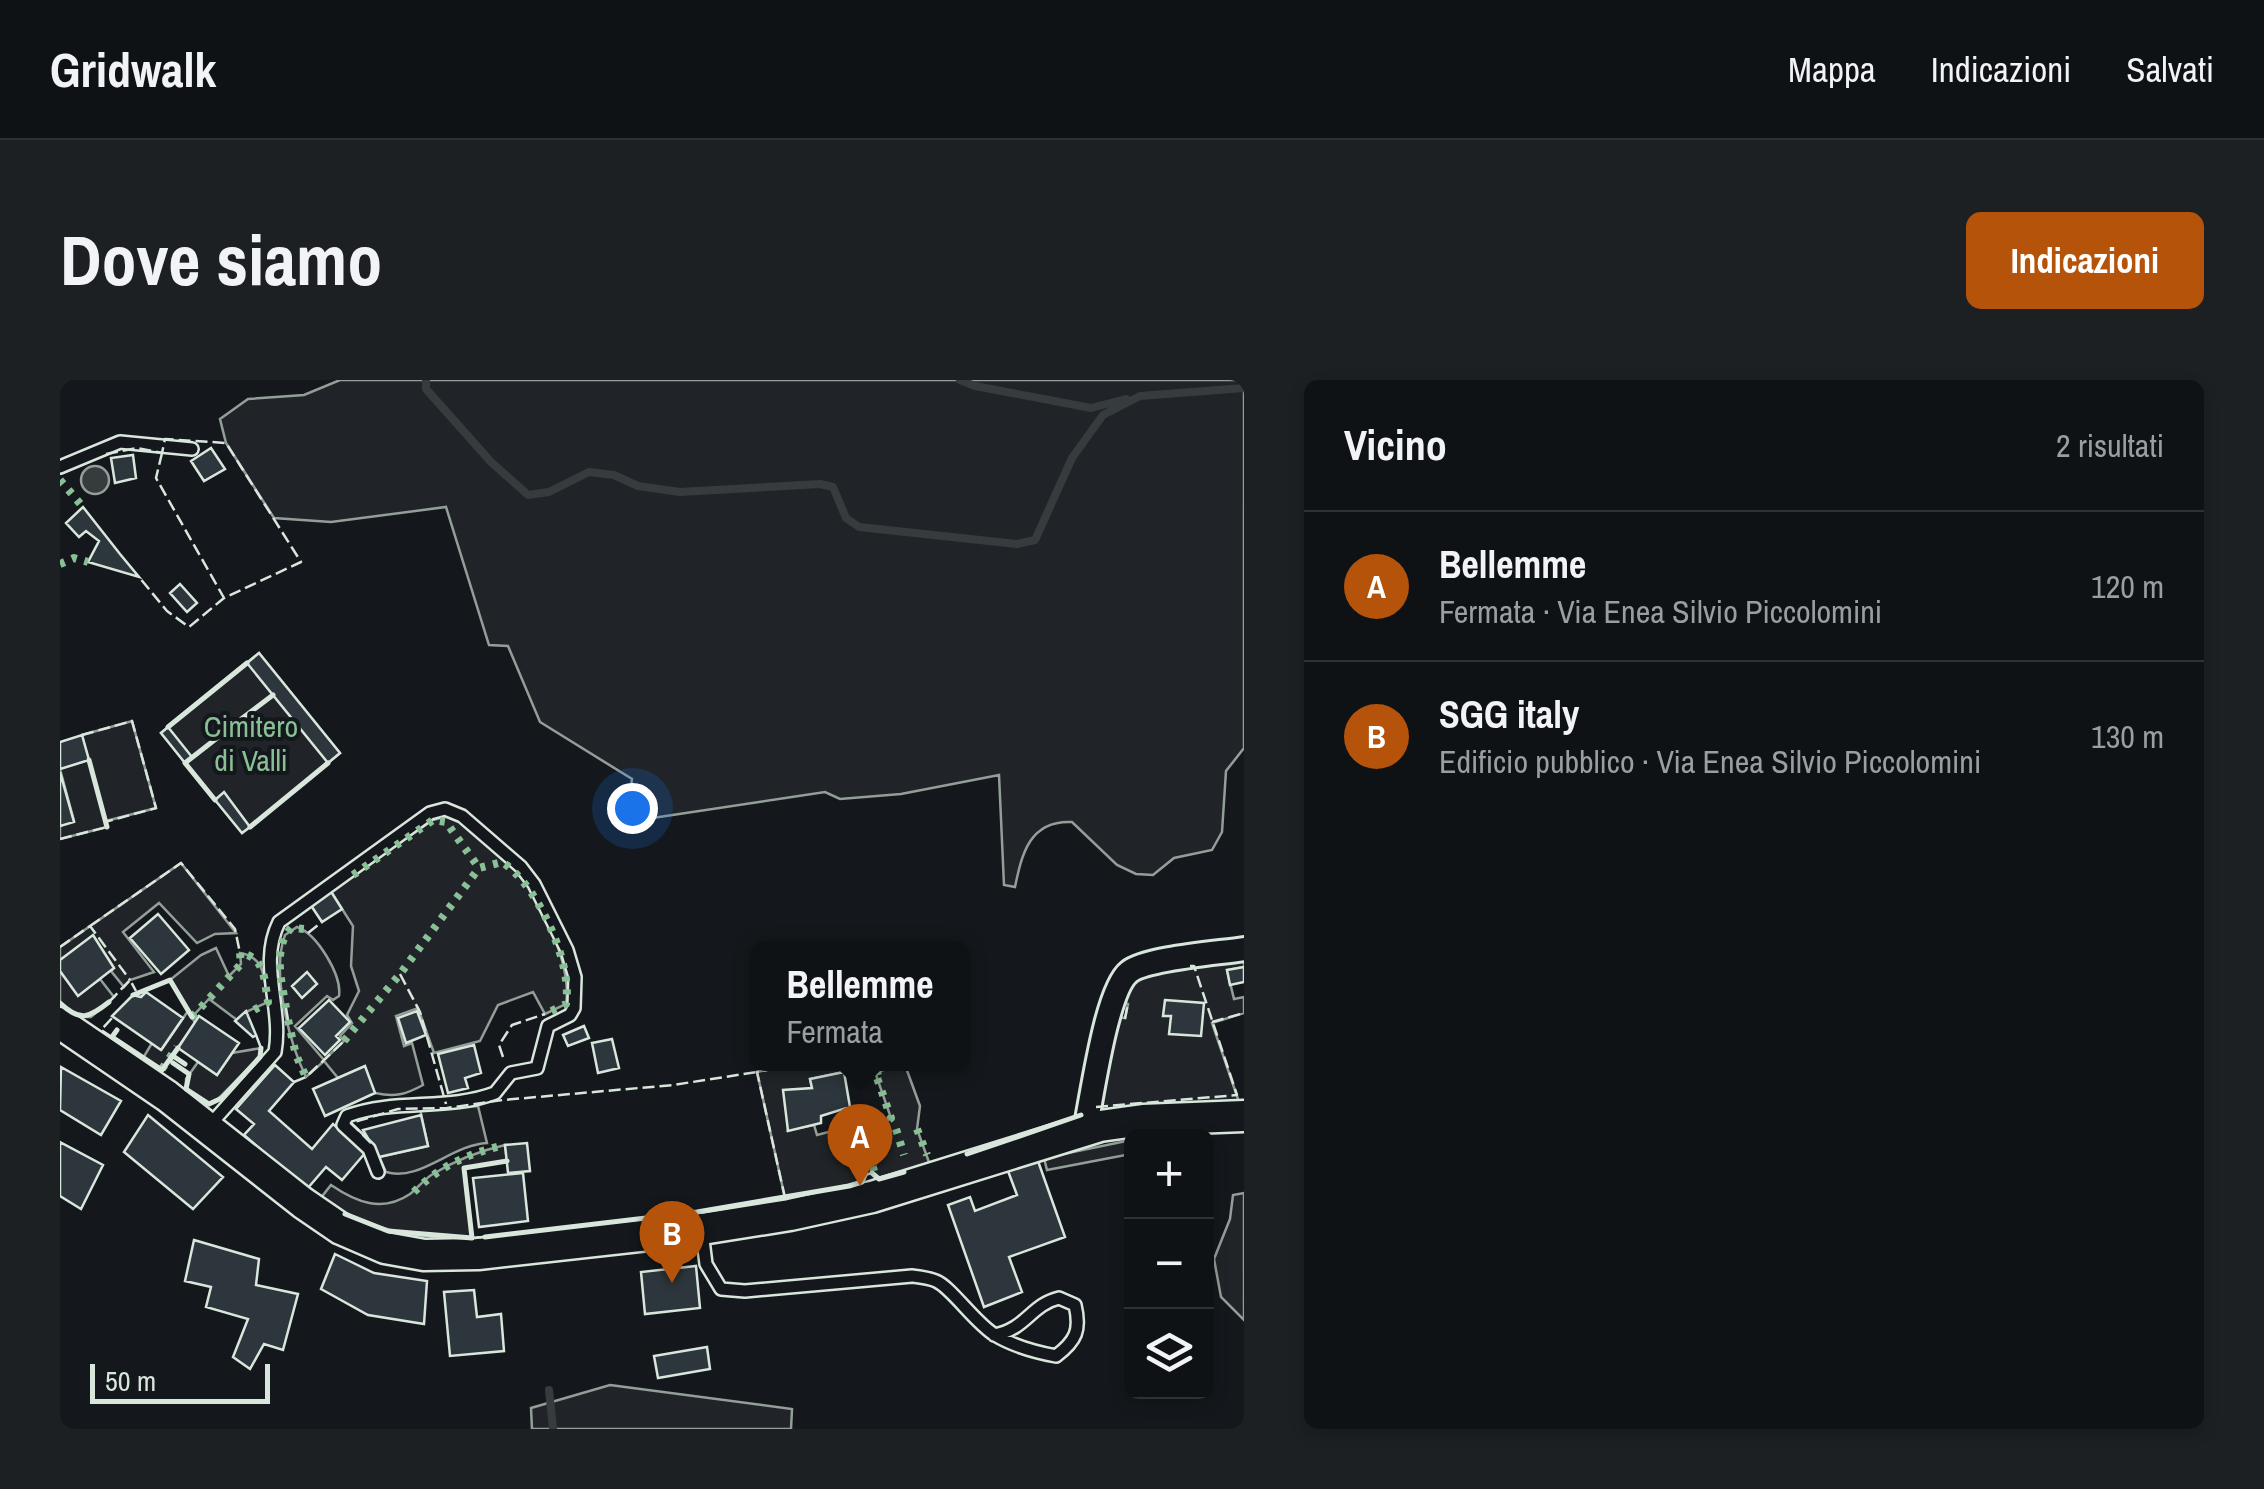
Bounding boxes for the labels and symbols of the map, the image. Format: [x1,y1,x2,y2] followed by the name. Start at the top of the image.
[204,706,298,780] park label: Cimitero di Valli
[607,783,658,834] your location
[828,1104,892,1186] pin: A
[640,1200,704,1283] pin: B
[90,1359,270,1404] scale bar

